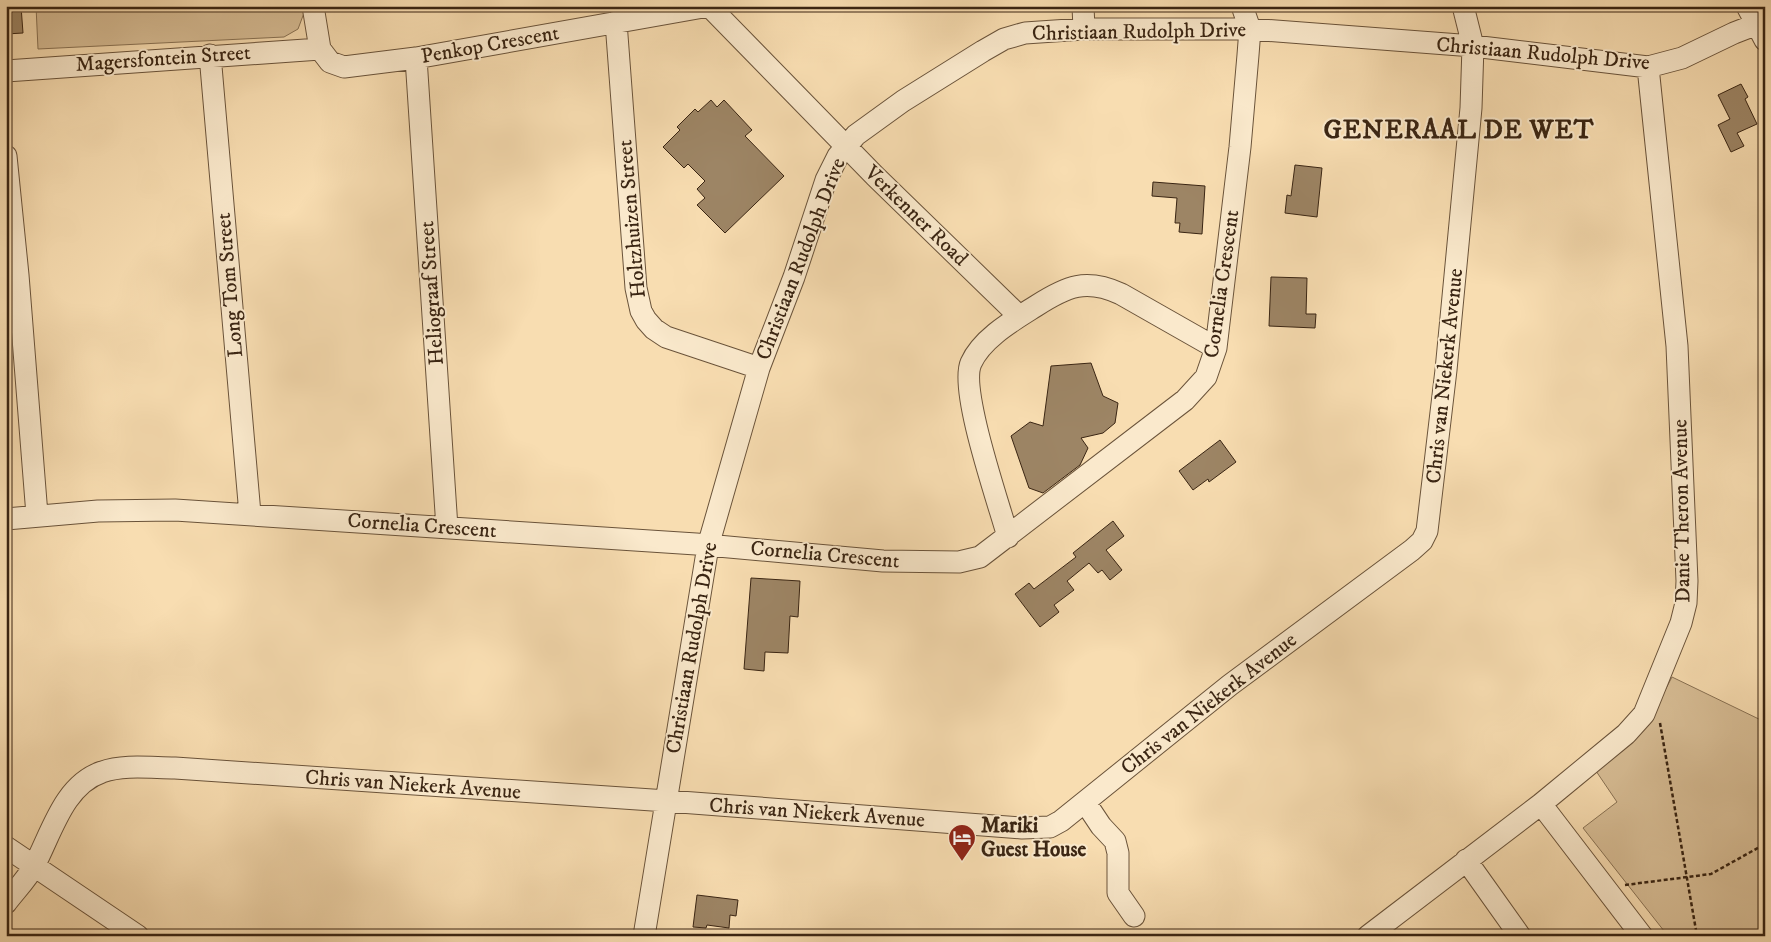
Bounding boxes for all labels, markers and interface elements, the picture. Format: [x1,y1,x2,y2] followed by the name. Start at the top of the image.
[1032,17,1247,47] street label: Christiaan Rudolph Drive
[419,20,561,70] street label: Penkop Crescent
[1435,32,1651,76] street label: Christiaan Rudolph Drive
[75,40,252,78] street label: Magersfontein Street
[1324,114,1595,147] district label: GENERAAL DE WET
[612,138,652,299] street label: Holtzhuizen Street
[750,154,852,364] street label: Christiaan Rudolph Drive
[858,159,974,272] street label: Verkenner Road
[1199,208,1245,360] street label: Cornelia Crescent
[211,211,249,358] street label: Long Tom Street
[414,220,450,366] street label: Heliograaf Street
[1421,267,1469,485] street label: Chris van Niekerk Avenue
[1667,419,1697,603] street label: Danie Theron Avenue
[347,508,498,544] street label: Cornelia Crescent
[749,536,901,574] street label: Cornelia Crescent
[661,540,723,756] street label: Christiaan Rudolph Drive
[1116,627,1302,781] street label: Chris van Niekerk Avenue
[304,764,522,806] street label: Chris van Niekerk Avenue
[708,792,926,834] street label: Chris van Niekerk Avenue
[981,813,1086,863] place label: Mariki Guest House
[947,823,977,862] hotel icon: Mariki Guest House

